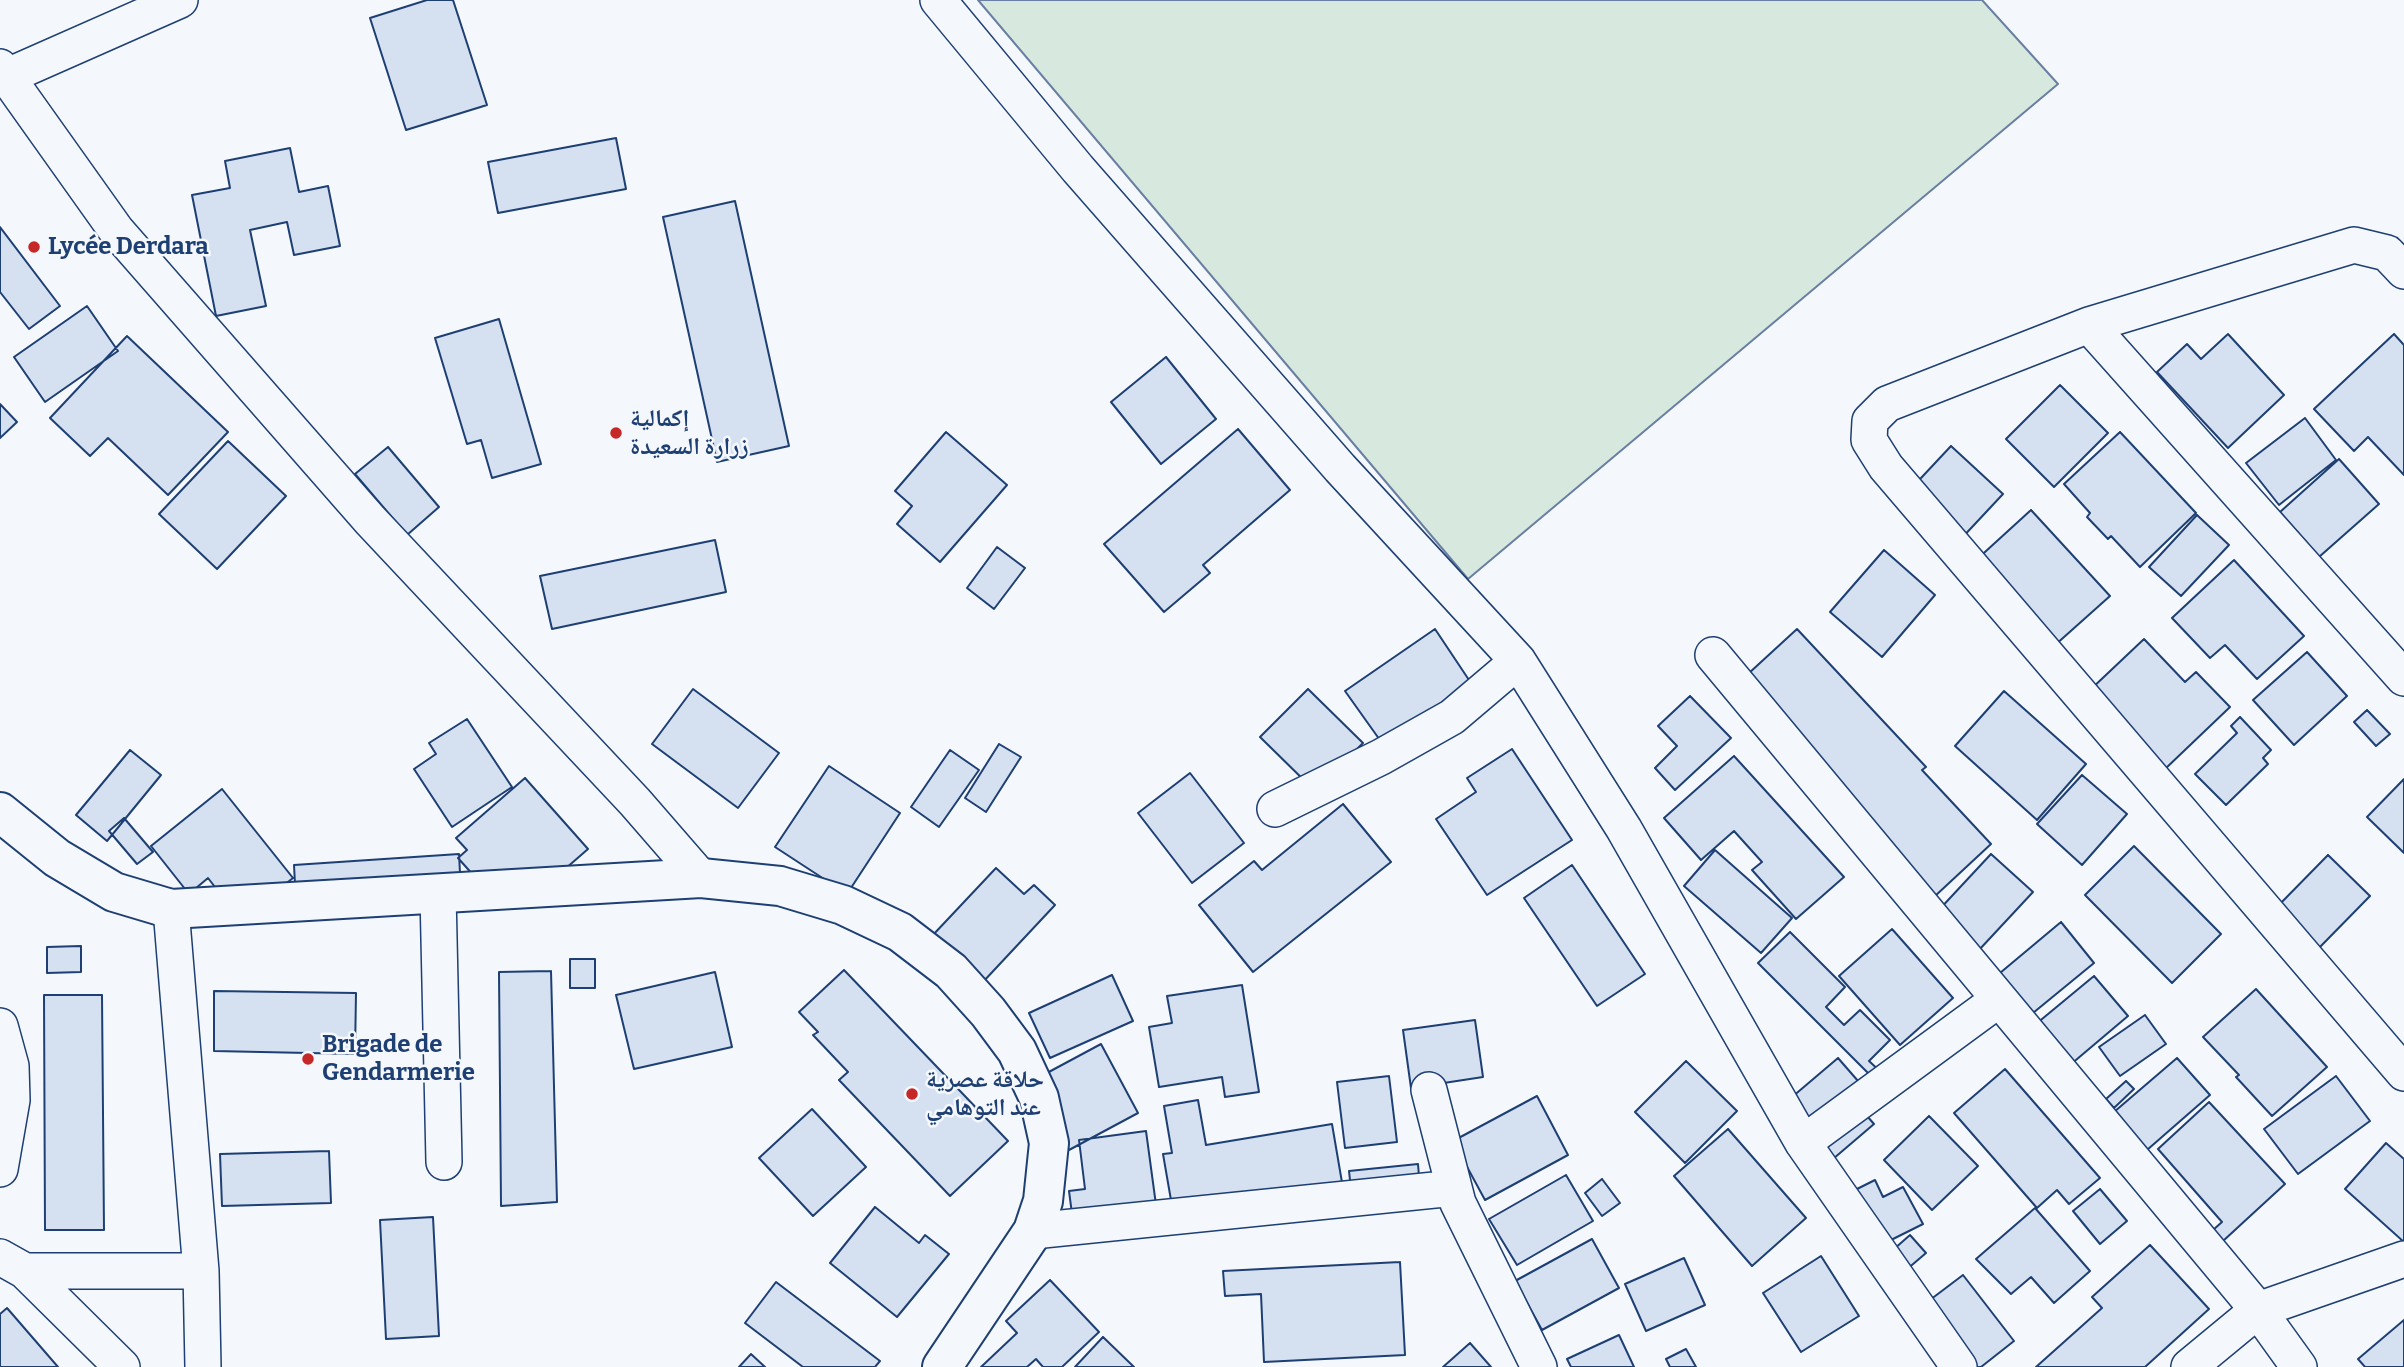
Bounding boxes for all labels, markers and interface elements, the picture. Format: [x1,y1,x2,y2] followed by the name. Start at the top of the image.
[48,233,209,261] place label: Lycée Derdara
[26,239,42,255] marker: Lycée Derdara
[630,405,748,461] place label: إكمالية زرارة السعيدة
[608,425,624,441] marker: إكمالية زرارة السعيدة
[322,1031,475,1087] place label: Brigade de Gendarmerie
[300,1051,316,1067] marker: Brigade de Gendarmerie
[926,1066,1044,1122] place label: حلاقة عصرية عند التوهامي
[904,1086,920,1102] marker: حلاقة عصرية عند التوهامي

